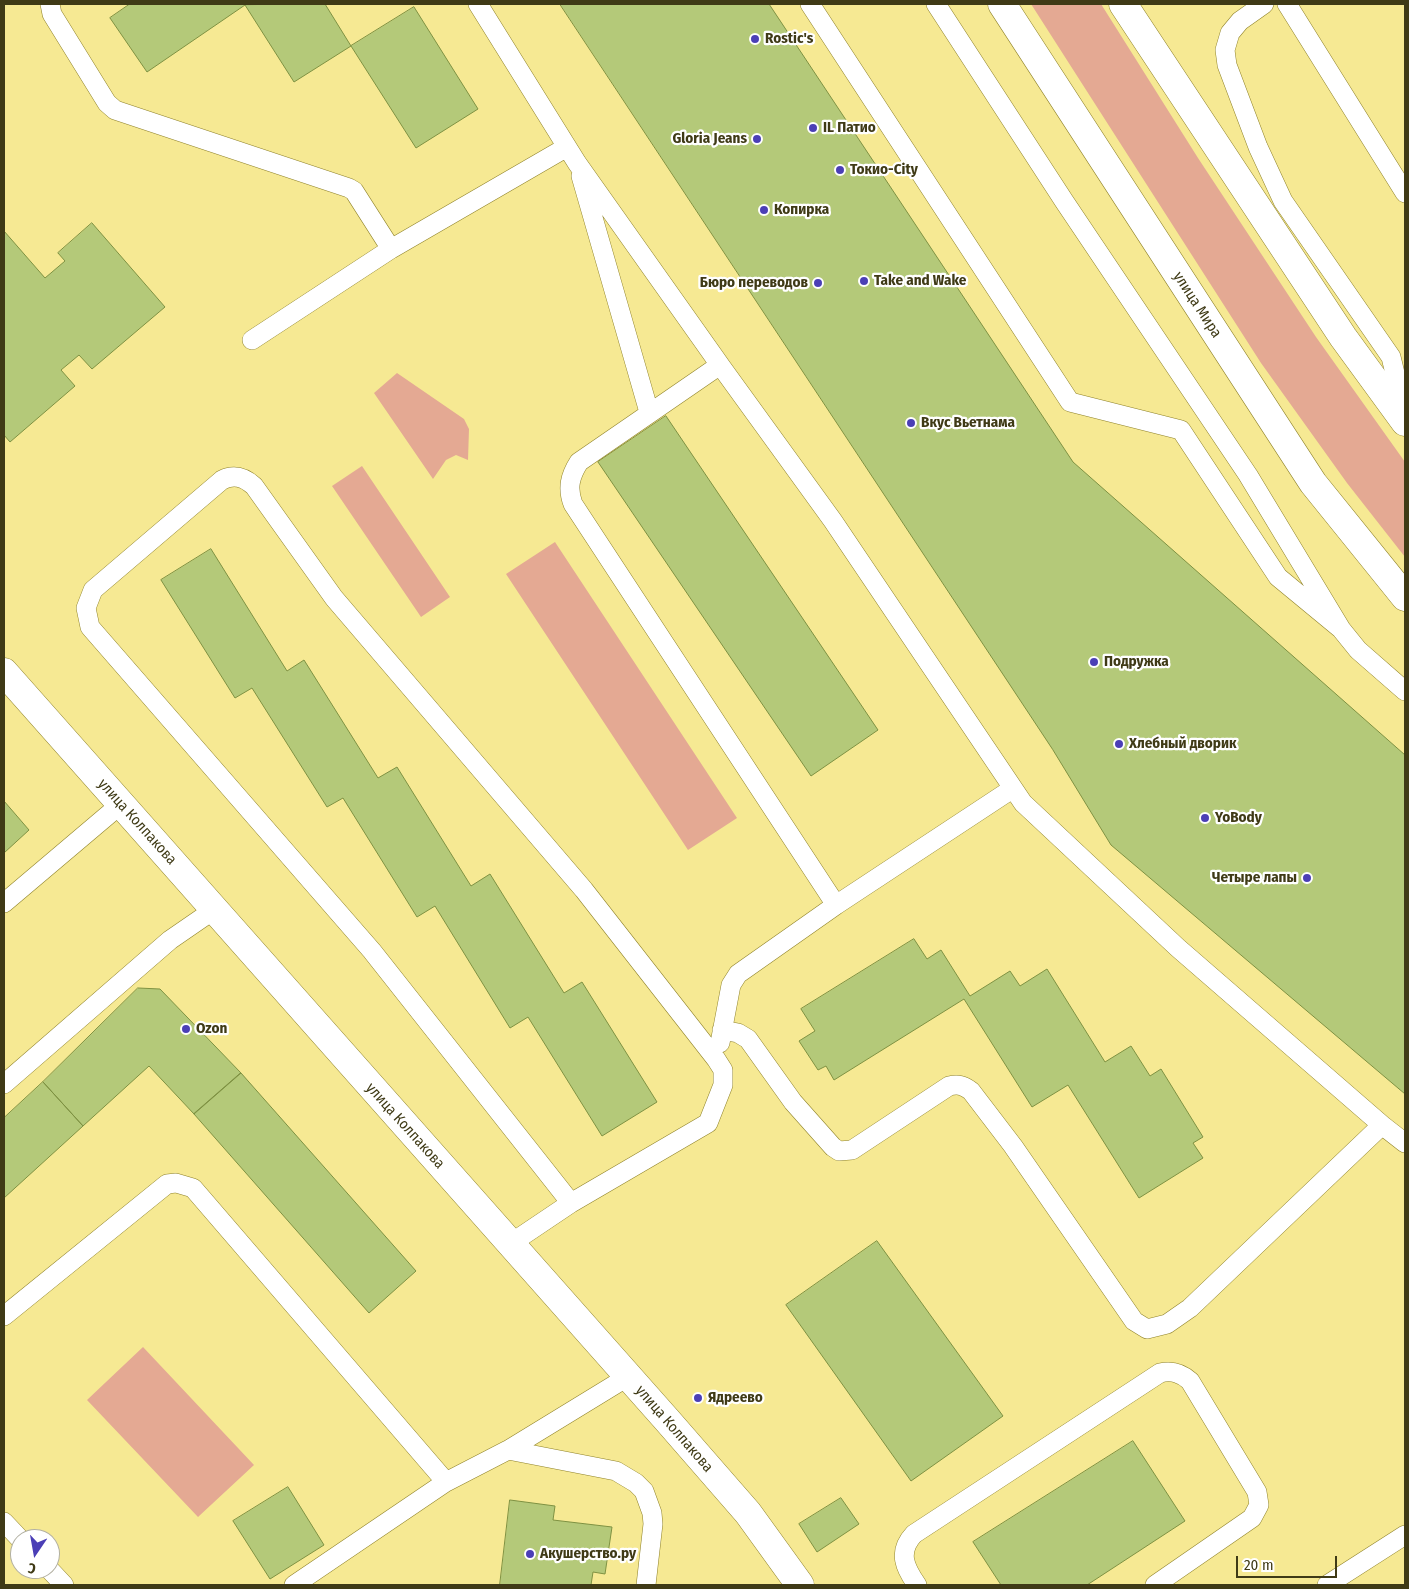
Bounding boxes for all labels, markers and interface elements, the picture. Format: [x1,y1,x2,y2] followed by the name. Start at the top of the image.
[765,30,813,48] place label: Rostic's
[749,33,761,45] marker: Rostic's
[823,119,876,137] place label: IL Патио
[807,122,819,134] marker: IL Патио
[672,130,747,148] place label: Gloria Jeans
[751,133,763,145] marker: Gloria Jeans
[850,161,918,179] place label: Токио-City
[834,164,846,176] marker: Токио-City
[774,201,829,219] place label: Копирка
[758,204,770,216] marker: Копирка
[1169,269,1225,341] street label: улица Мира
[874,272,966,290] place label: Take and Wake
[700,274,808,292] place label: Бюро переводов
[858,275,870,287] marker: Take and Wake
[812,277,824,289] marker: Бюро переводов
[921,414,1015,432] place label: Вкус Вьетнама
[905,417,917,429] marker: Вкус Вьетнама
[1104,653,1169,671] place label: Подружка
[1088,656,1100,668] marker: Подружка
[1129,735,1236,753] place label: Хлебный дворик
[1113,738,1125,750] marker: Хлебный дворик
[94,775,180,869] street label: улица Колпакова
[1215,809,1262,827] place label: YoBody
[1199,812,1211,824] marker: YoBody
[1212,869,1297,887] place label: Четыре лапы
[1301,872,1313,884] marker: Четыре лапы
[196,1020,227,1038] place label: Ozon
[180,1023,192,1035] marker: Ozon
[362,1079,448,1173] street label: улица Колпакова
[631,1382,717,1476] street label: улица Колпакова
[708,1389,763,1407] place label: Ядреево
[692,1392,704,1404] marker: Ядреево
[10,1529,60,1579] north arrow
[540,1545,636,1563] place label: Акушерство.ру
[1239,1546,1340,1578] scale bar
[524,1548,536,1560] marker: Акушерство.ру
[1244,1556,1274,1574] text: 20 m
[27,1559,37,1577] text: С

